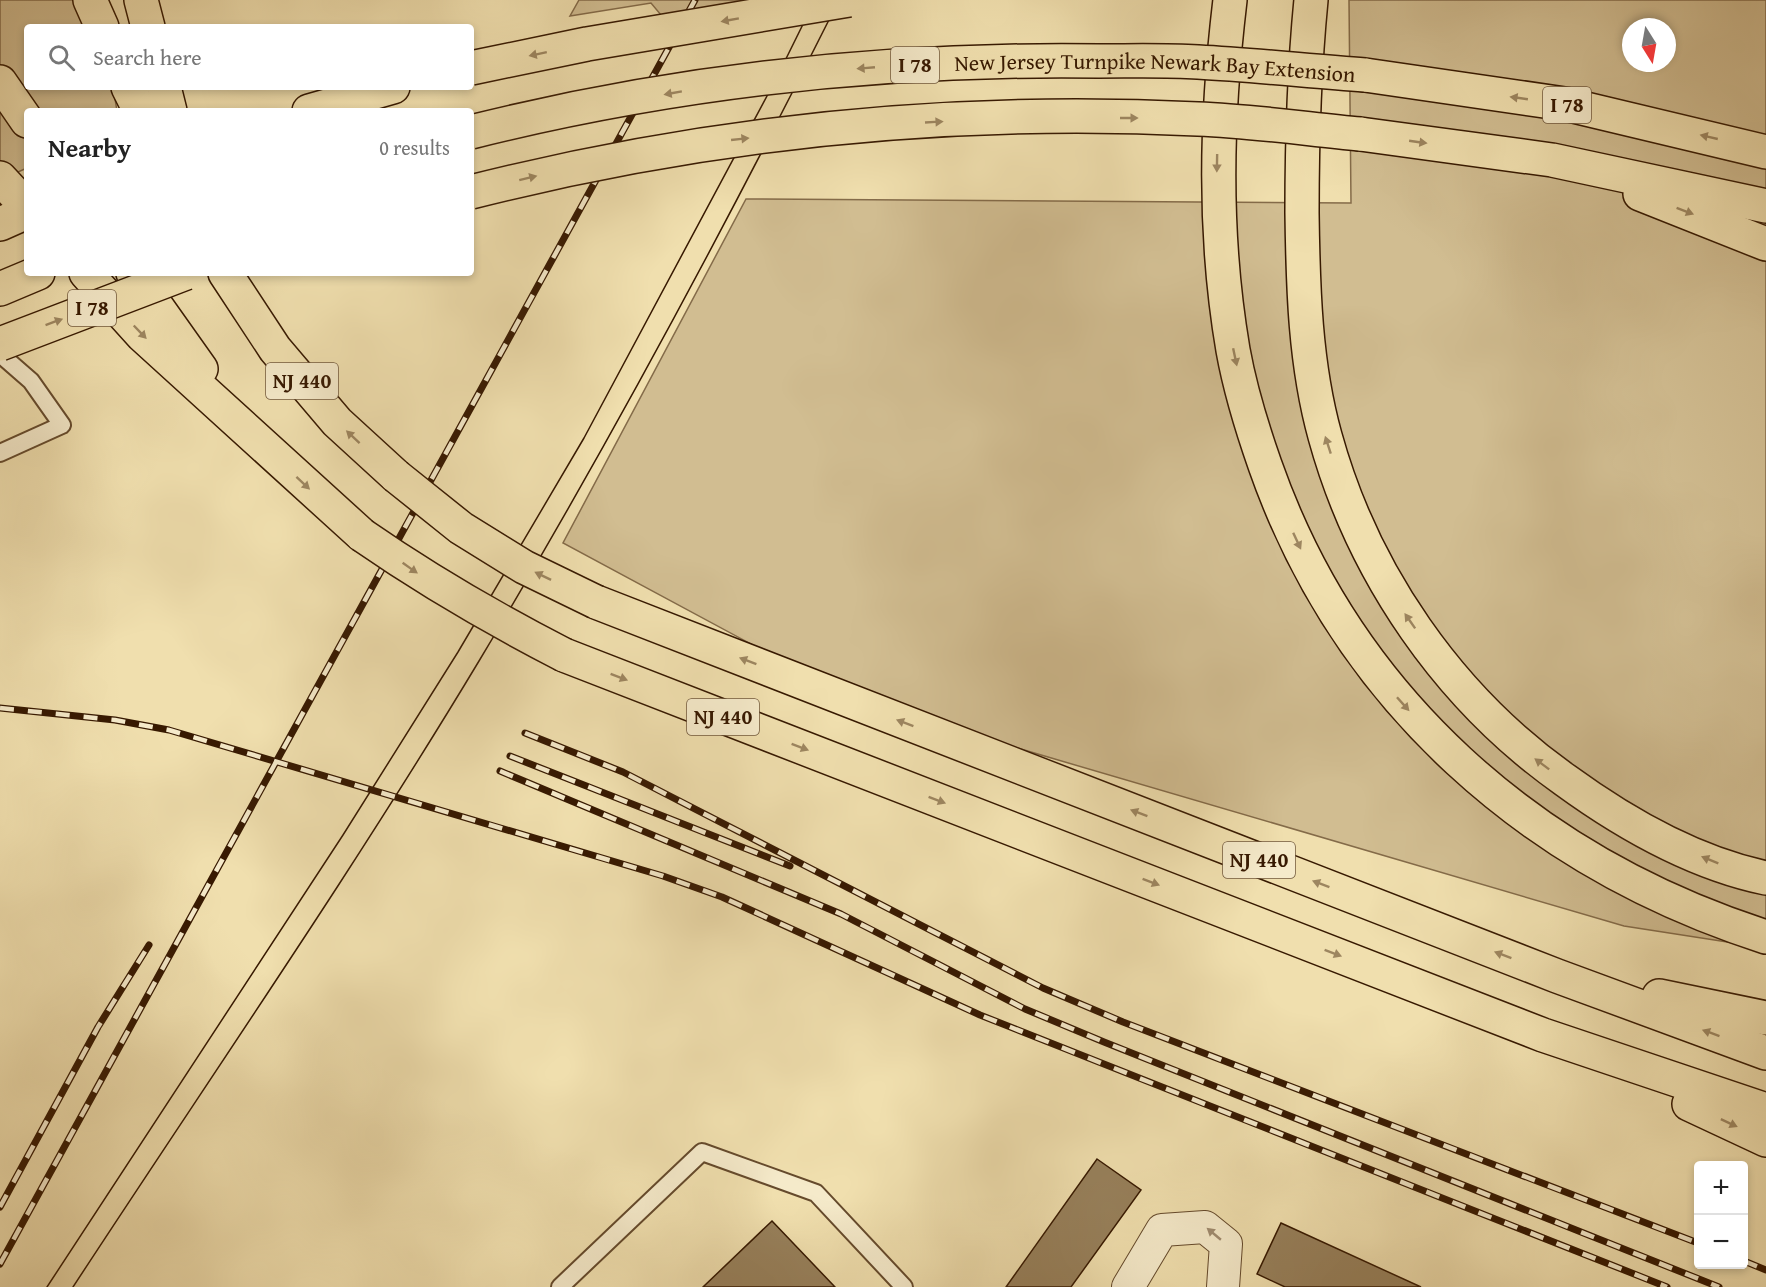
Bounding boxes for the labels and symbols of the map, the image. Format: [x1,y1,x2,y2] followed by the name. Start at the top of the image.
[720,16,739,25] one-way arrow
[1622,18,1676,72] north arrow
[954,45,1357,90] street label: New Jersey Turnpike Newark Bay Extension
[891,47,939,83] road number: I 78
[528,50,547,59] one-way arrow
[857,63,876,73] one-way arrow
[1543,87,1591,123] road number: I 78
[663,88,682,97] one-way arrow
[1509,93,1528,102] one-way arrow
[1120,113,1139,123] one-way arrow
[925,117,944,126] one-way arrow
[1700,132,1719,141] one-way arrow
[731,134,750,144] one-way arrow
[1409,137,1428,146] one-way arrow
[1213,153,1222,172] one-way arrow
[519,172,537,182] one-way arrow
[1676,207,1694,217] one-way arrow
[68,290,116,326] road number: I 78
[45,317,63,326] one-way arrow
[132,325,146,339] one-way arrow
[1231,348,1240,367] one-way arrow
[266,363,338,399] road number: NJ 440
[346,430,360,444] one-way arrow
[1323,436,1332,454] one-way arrow
[295,476,309,490] one-way arrow
[1292,533,1301,550] one-way arrow
[402,562,418,574] one-way arrow
[535,572,552,581] one-way arrow
[1404,613,1416,629] one-way arrow
[739,656,757,666] one-way arrow
[610,672,628,682] one-way arrow
[1396,696,1409,711] one-way arrow
[687,699,759,735] road number: NJ 440
[896,717,914,727] one-way arrow
[792,742,810,752] one-way arrow
[1534,758,1549,770] one-way arrow
[928,796,946,805] one-way arrow
[1130,808,1148,818] one-way arrow
[1223,842,1295,878] road number: NJ 440
[1701,855,1719,865] one-way arrow
[1142,878,1160,887] one-way arrow
[1312,879,1330,888] one-way arrow
[1324,948,1342,958] one-way arrow
[1493,950,1511,960] one-way arrow
[1702,1028,1720,1037] one-way arrow
[1721,1118,1738,1127] one-way arrow
[1206,1228,1222,1241] one-way arrow

